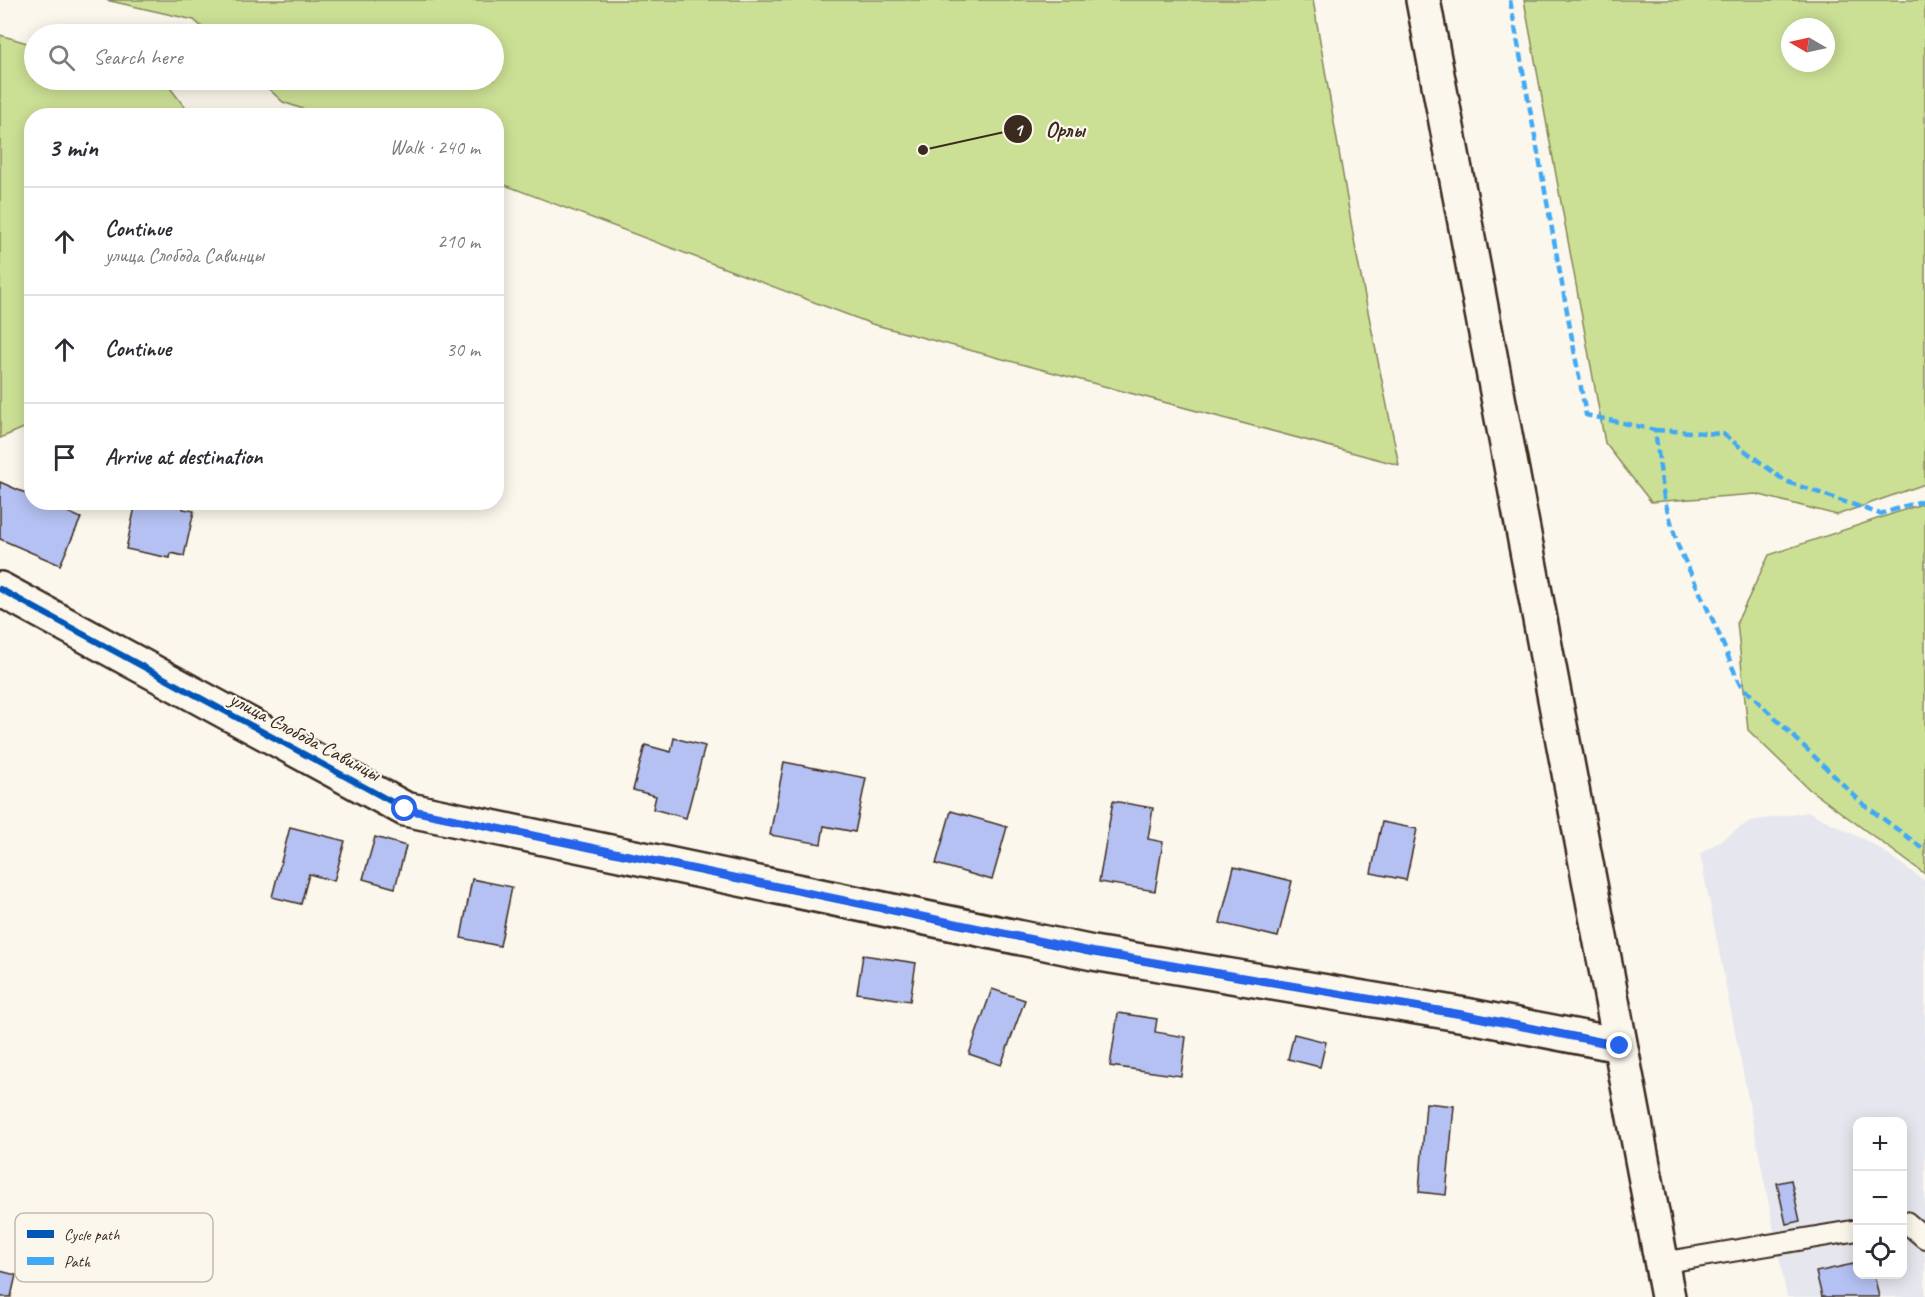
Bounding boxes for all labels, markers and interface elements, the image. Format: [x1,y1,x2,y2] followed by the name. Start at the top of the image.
[1781,18,1835,72] north arrow
[24,24,504,90] search box
[45,41,78,74] icon: search
[93,43,183,71] text: Search here
[1003,109,1097,149] callout: Орлы
[1045,116,1086,144] text: Орлы
[1014,119,1024,141] text: 1
[48,131,98,164] text: 3 min
[390,135,480,160] text: Walk · 240 m
[105,215,171,243] text: Continue
[48,225,81,258] icon: ahead
[437,229,480,254] text: 210 m
[105,243,264,268] text: улица Слобода Савинцы
[48,333,81,366] icon: ahead
[105,335,171,363] text: Continue
[446,337,480,362] text: 30 m
[48,441,81,474] icon: arrive
[105,443,262,471] text: Arrive at destination
[224,684,386,788] street label: улица Слобода Савинцы
[391,795,417,821] route start
[1606,1032,1632,1058] route end
[1853,1117,1907,1279] map controls
[1853,1117,1907,1171] button: +
[1853,1171,1907,1225] button: −
[15,1213,213,1282] legend
[64,1225,120,1245] text: Cycle path
[1853,1225,1907,1279] button: locate
[64,1252,91,1272] text: Path

